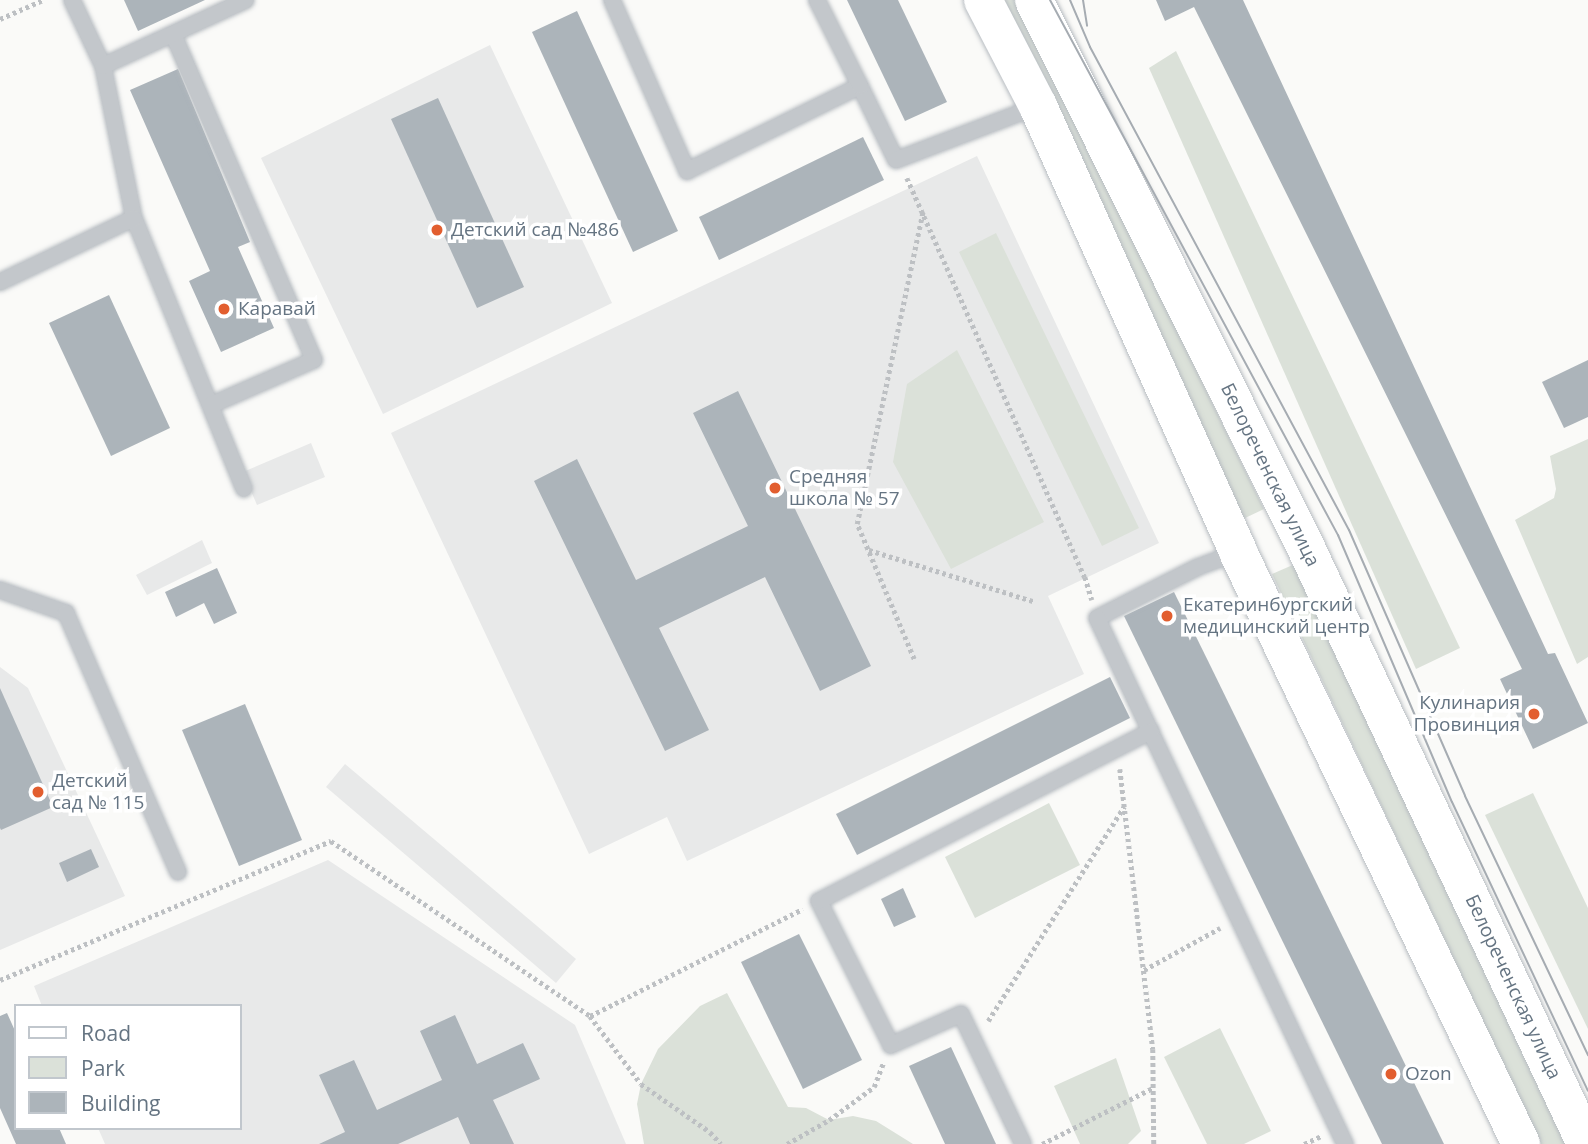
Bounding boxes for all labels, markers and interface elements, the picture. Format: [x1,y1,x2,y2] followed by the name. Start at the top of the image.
[451,219,619,241] place label: Детский сад №486
[429,222,445,238] marker: Детский сад №486
[238,298,316,320] place label: Каравай
[216,301,232,317] marker: Каравай
[1216,380,1324,570] street label: Белореченская улица
[789,466,900,510] place label: Средняя школа № 57
[767,480,783,496] marker: Средняя школа № 57
[1183,594,1370,638] place label: Екатеринбургский медицинский центр
[1157,606,1177,626] marker: Екатеринбургский медицинский центр
[1414,692,1520,736] place label: Кулинария Провинция
[1526,706,1542,722] marker: Кулинария Провинция
[52,770,144,814] place label: Детский сад № 115
[30,784,46,800] marker: Детский сад № 115
[1460,891,1566,1083] street label: Белореченская улица
[14,1004,242,1130] legend
[81,1019,131,1047] text: Road
[81,1054,125,1082] text: Park
[1405,1063,1452,1085] place label: Ozon
[1383,1066,1399,1082] marker: Ozon
[81,1089,160,1117] text: Building

